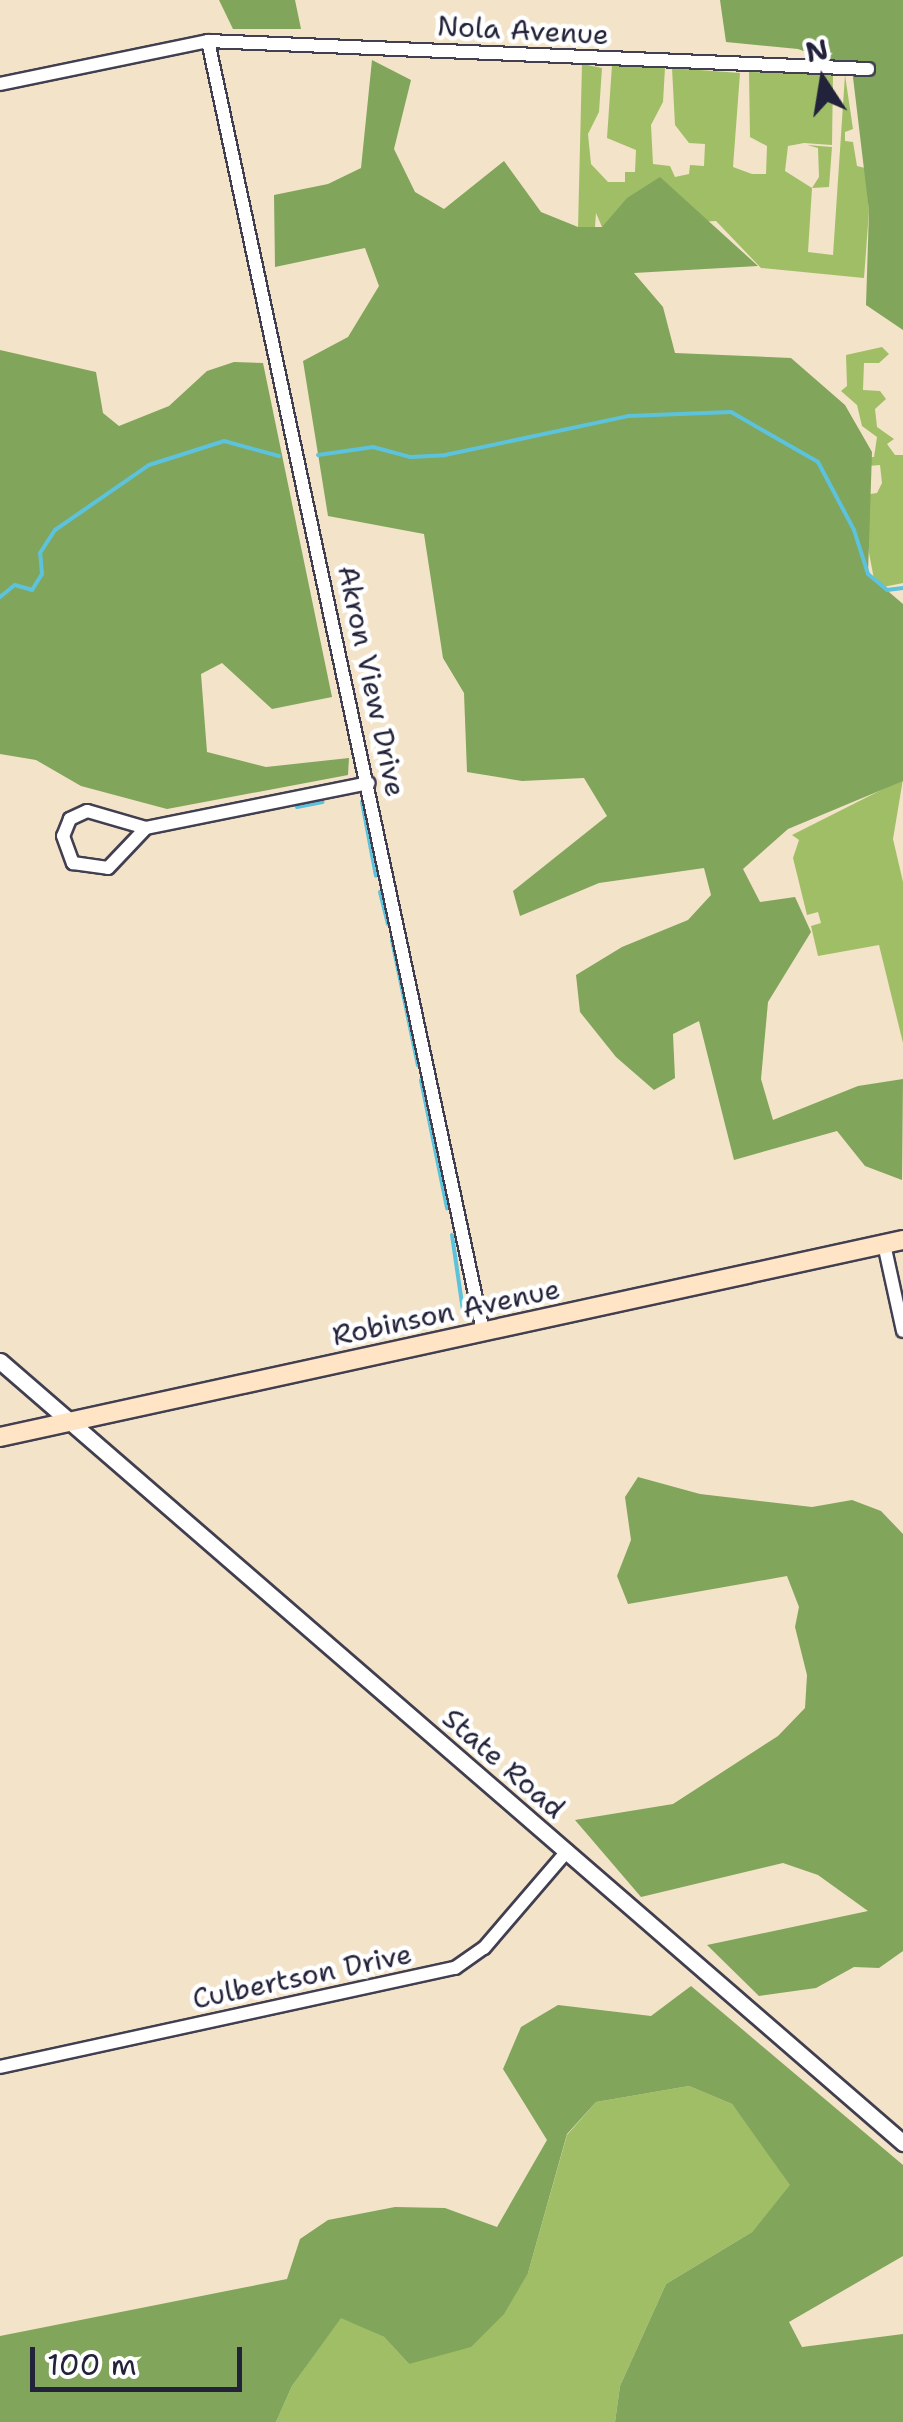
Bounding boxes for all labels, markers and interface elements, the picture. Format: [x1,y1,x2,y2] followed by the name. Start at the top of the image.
[436,9,610,51] street label: Nola Avenue
[773,30,873,130] north arrow
[802,30,832,72] text: N
[331,562,413,800] street label: Akron View Drive
[329,1271,563,1353] street label: Robinson Avenue
[436,1701,572,1825] street label: State Road
[189,1936,415,2016] street label: Culbertson Drive
[35,2327,248,2389] scale bar
[47,2344,137,2385] text: 100 m

